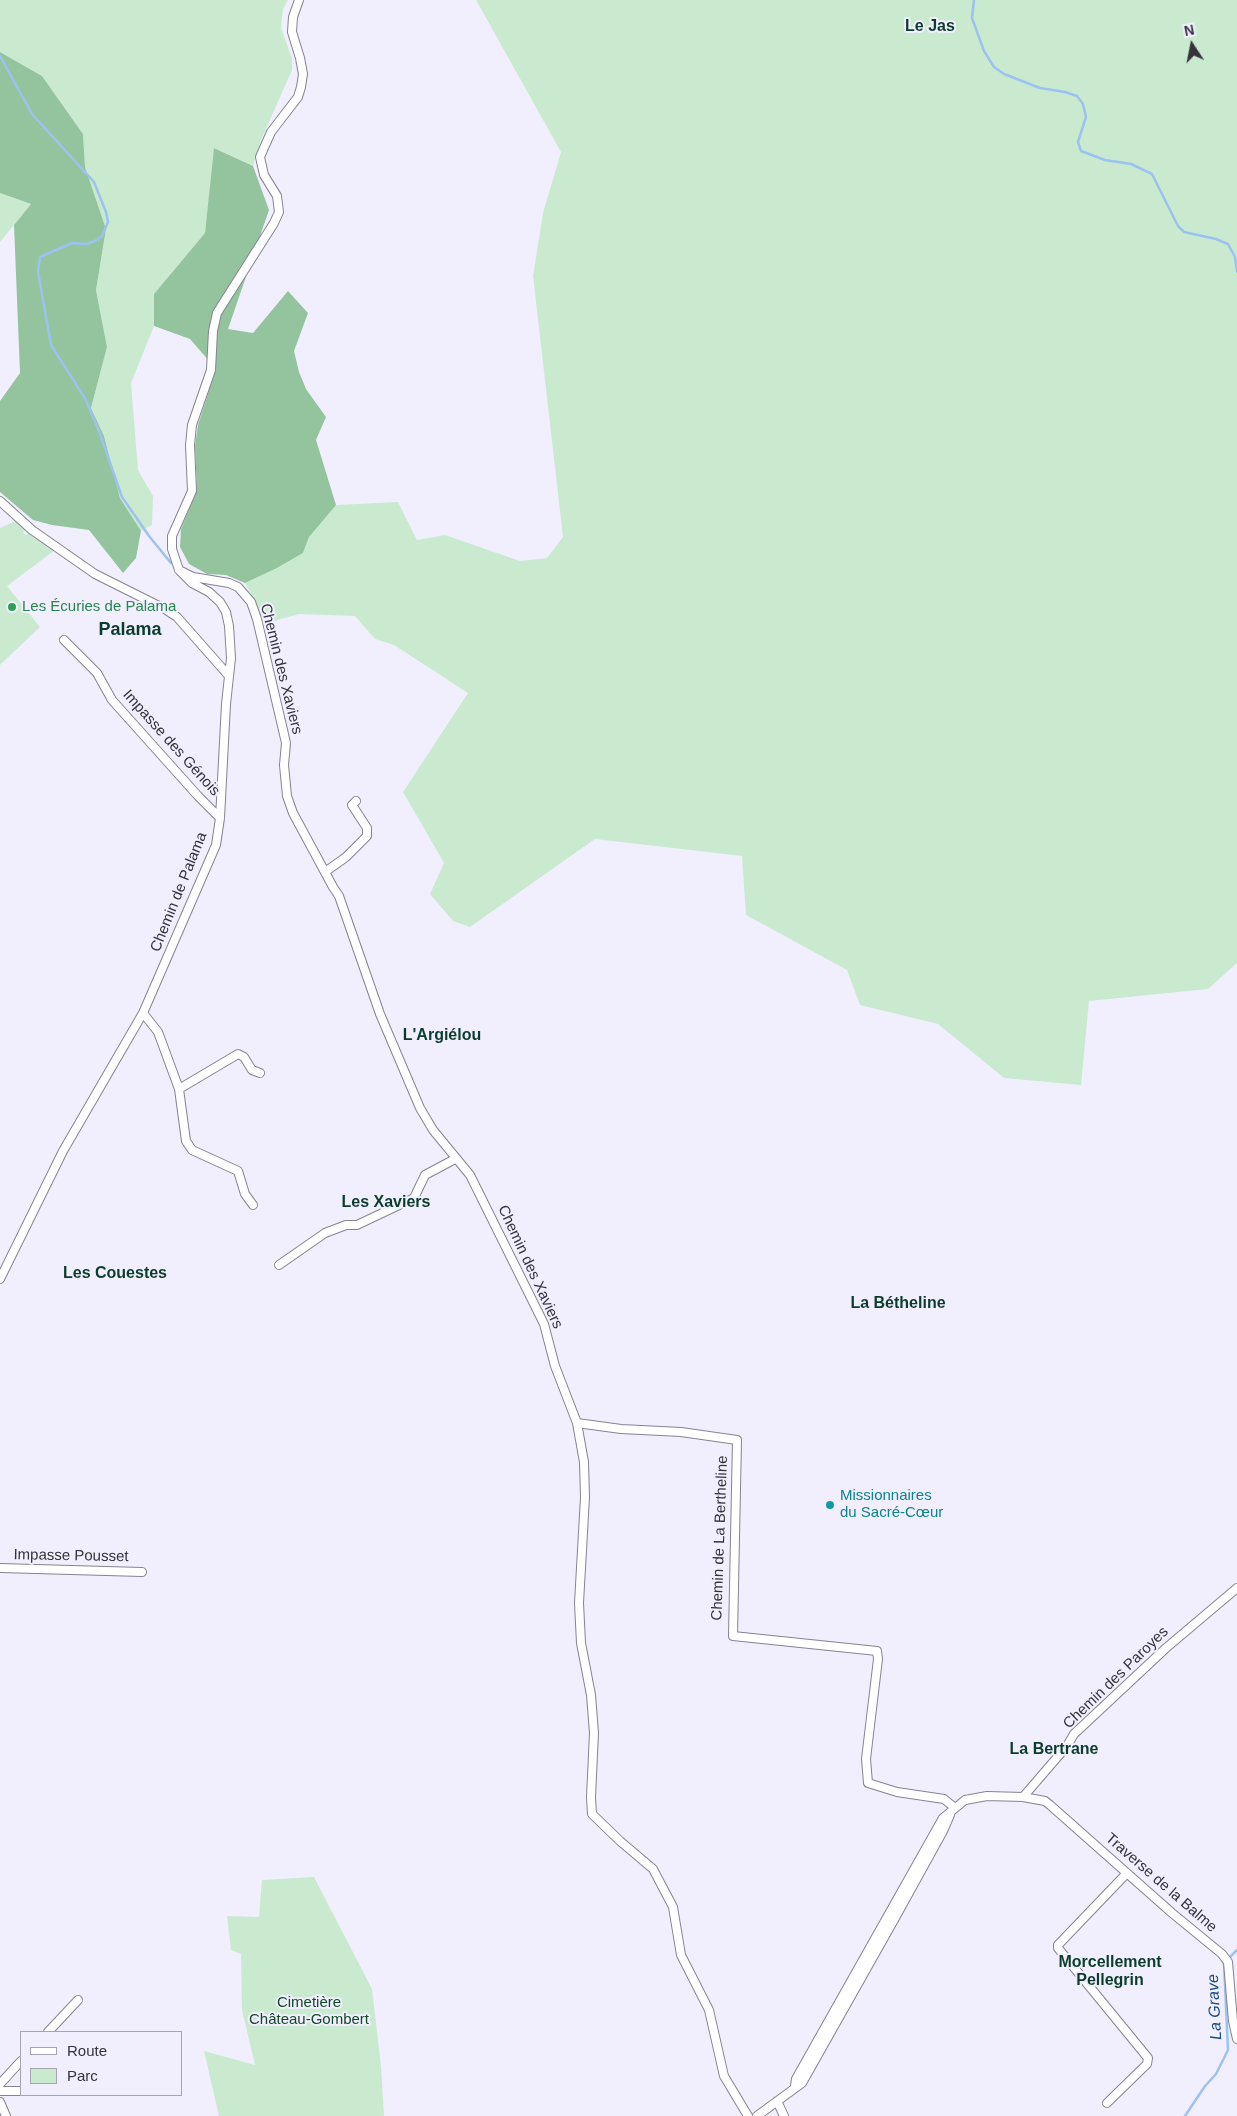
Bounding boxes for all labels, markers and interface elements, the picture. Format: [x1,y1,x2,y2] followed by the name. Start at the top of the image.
[905,17,955,37] district label: Le Jas
[1167,20,1217,70] north arrow
[1183,21,1196,39] text: N
[22,598,176,616] place label: Les Écuries de Palama
[6,601,18,613] marker: Les Écuries de Palama
[256,602,306,736] street label: Chemin des Xaviers
[98,619,162,641] district label: Palama
[119,686,223,800] street label: Impasse des Génois
[147,829,211,955] street label: Chemin de Palama
[403,1026,481,1046] district label: L'Argiélou
[342,1193,430,1213] district label: Les Xaviers
[493,1202,567,1332] street label: Chemin des Xaviers
[63,1264,167,1284] district label: Les Couestes
[850,1294,946,1314] district label: La Bétheline
[708,1455,732,1621] street label: Chemin de La Bertheline
[840,1487,943,1522] place label: Missionnaires du Sacré-Cœur
[824,1499,836,1511] marker: Missionnaires du Sacré-Cœur
[13,1546,129,1566] street label: Impasse Pousset
[1060,1623,1172,1733] street label: Chemin des Paroyes
[1010,1740,1098,1760] district label: La Bertrane
[1102,1830,1220,1936] street label: Traverse de la Balme
[1058,1953,1162,1991] district label: Morcellement Pellegrin
[1204,1974,1226,2040] water label: La Grave
[249,1994,369,2029] park label: Cimetière Château-Gombert
[20,2031,182,2096] legend
[67,2042,107,2059] text: Route
[67,2067,98,2084] text: Parc

